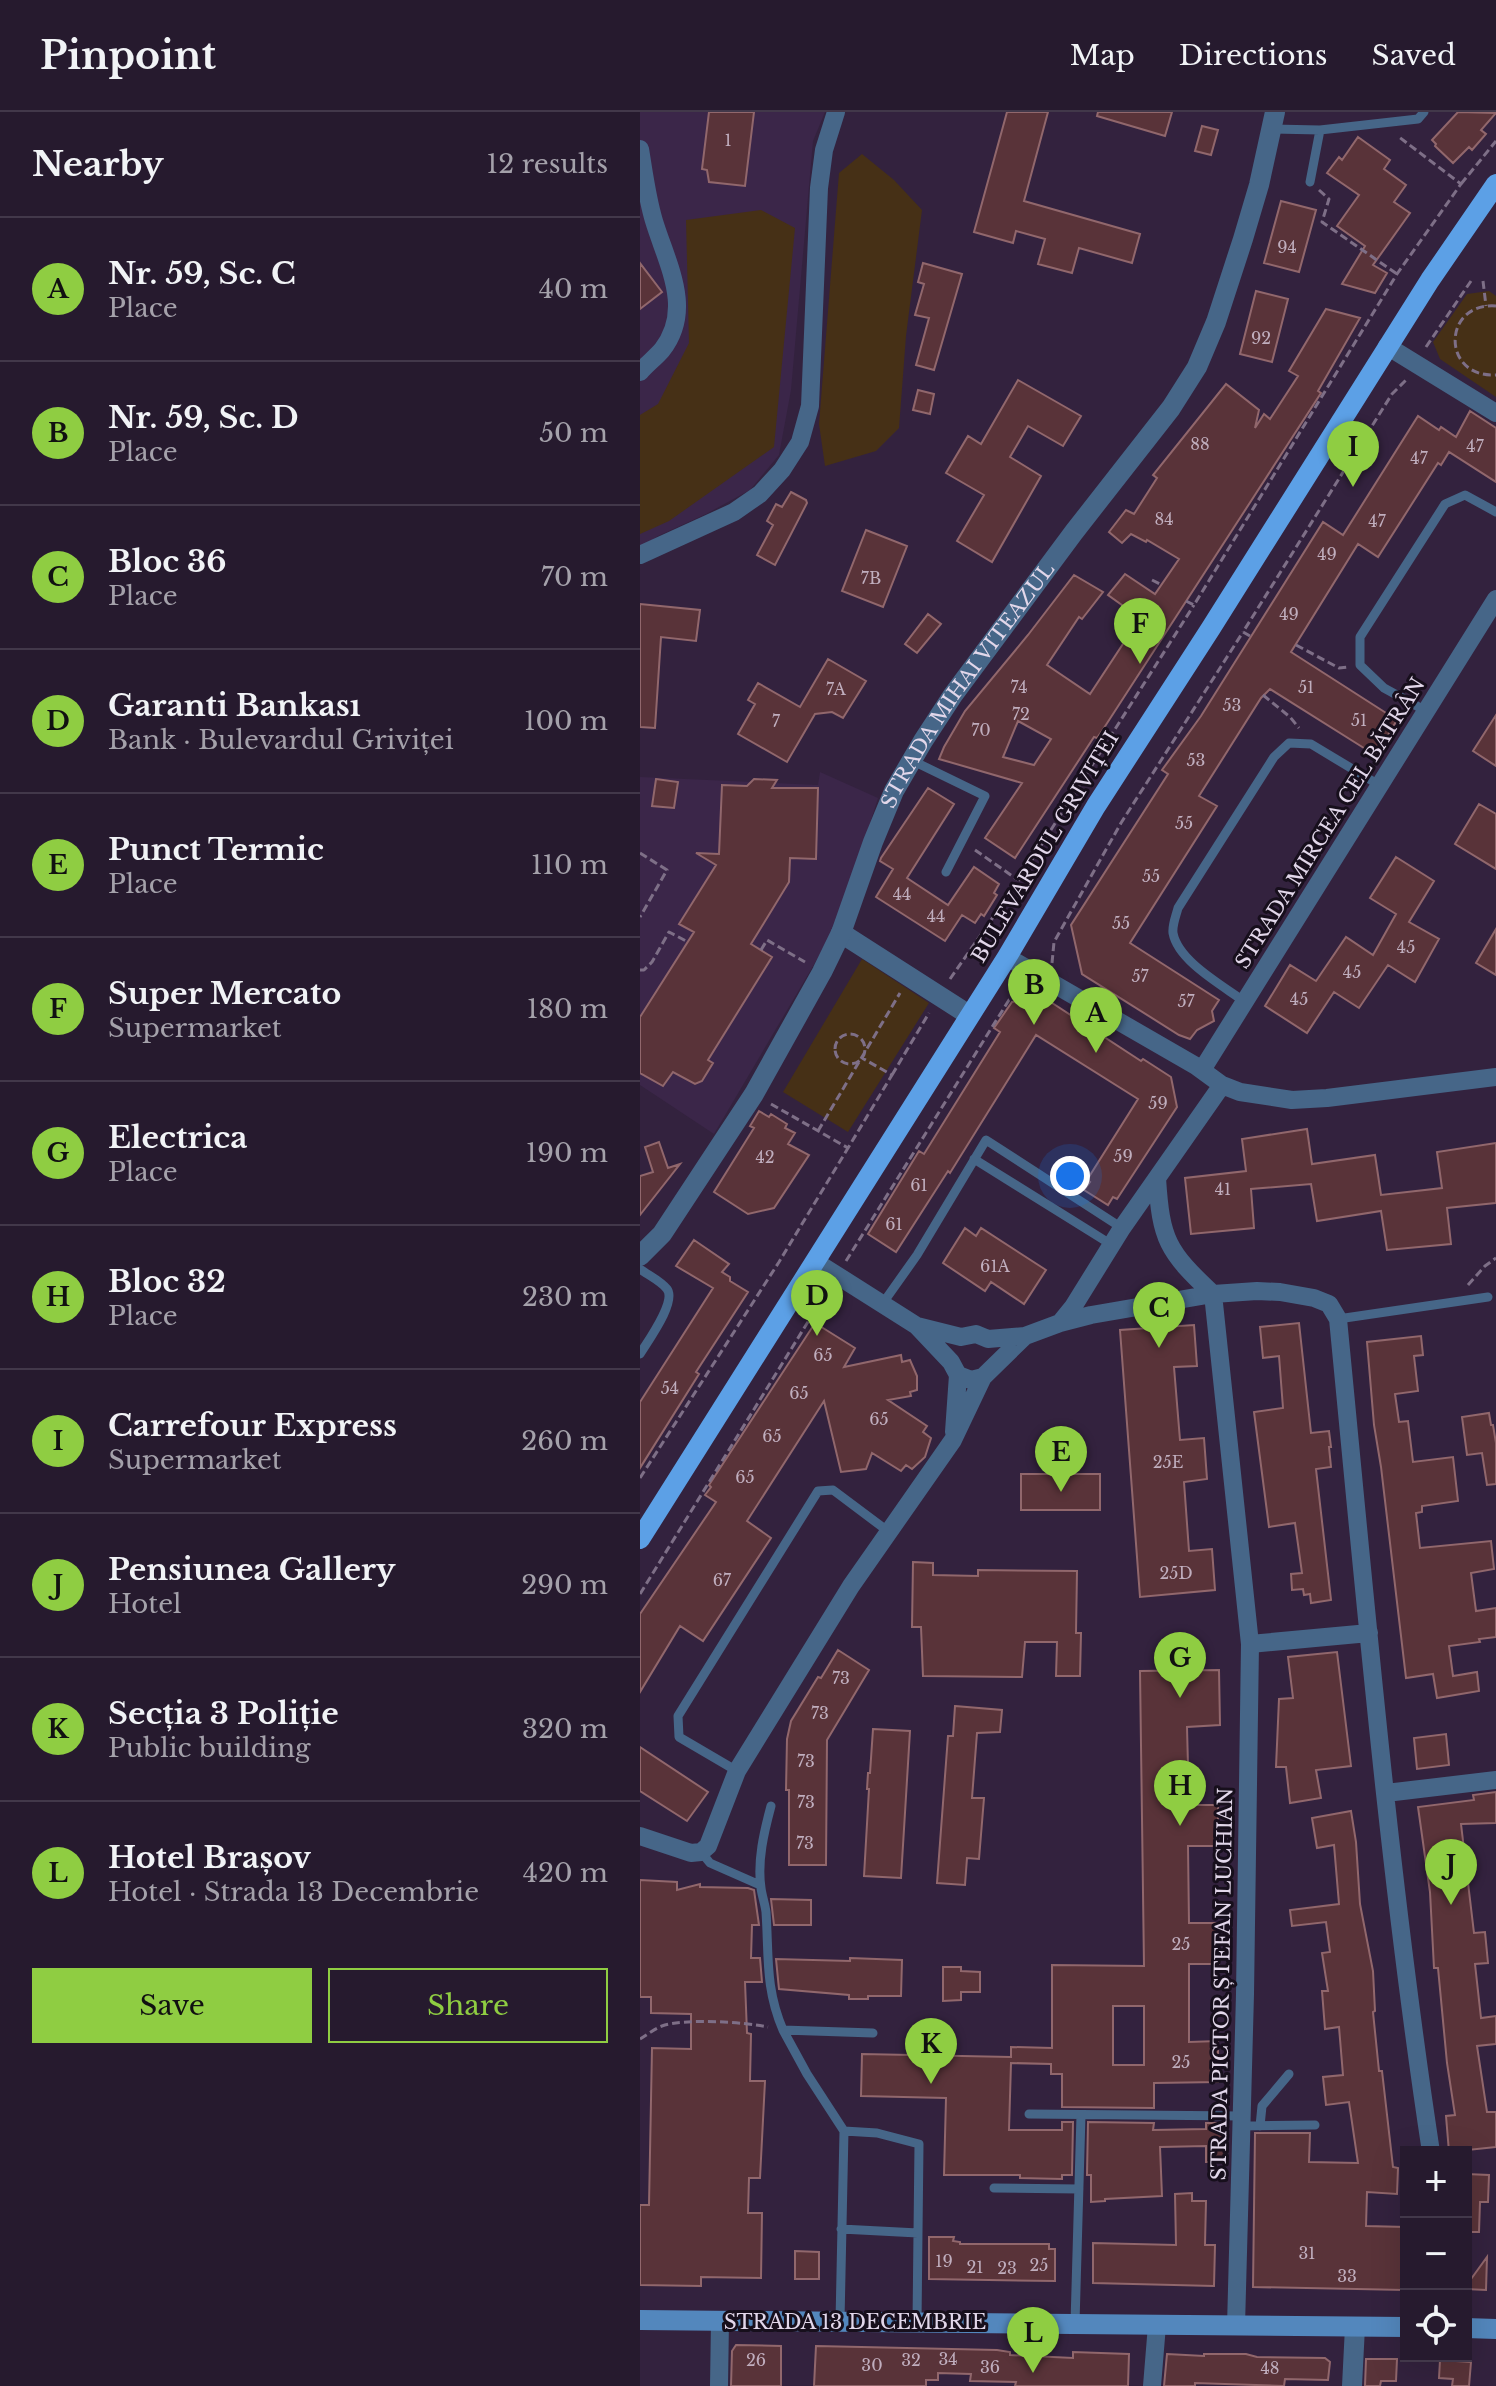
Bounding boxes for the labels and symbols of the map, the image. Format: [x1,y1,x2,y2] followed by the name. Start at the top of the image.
[724,130,732,150] house number: 1
[1277,237,1297,257] house number: 94
[1251,328,1271,348] house number: 92
[1327,421,1379,487] pin: I
[1190,434,1210,454] house number: 88
[1466,436,1485,456] house number: 47
[1410,448,1429,468] house number: 47
[1154,509,1174,529] house number: 84
[1368,511,1387,531] house number: 47
[1317,544,1337,564] house number: 49
[876,557,1059,812] street label: STRADA MIHAI VITEAZUL
[861,568,881,588] house number: 7B
[1114,598,1166,664] pin: F
[1279,604,1299,624] house number: 49
[1229,673,1430,973] street label: STRADA MIRCEA CEL BĂTRÂN
[1010,677,1028,697] house number: 74
[1298,677,1314,697] house number: 51
[826,679,847,699] house number: 7A
[1223,695,1241,715] house number: 53
[1012,704,1030,724] house number: 72
[1351,710,1367,730] house number: 51
[772,711,781,731] house number: 7
[971,720,991,740] house number: 70
[966,727,1124,967] street label: BULEVARDUL GRIVIȚEI
[1187,750,1205,770] house number: 53
[1175,813,1193,833] house number: 55
[1142,866,1160,886] house number: 55
[893,884,911,904] house number: 44
[927,906,945,926] house number: 44
[1112,913,1130,933] house number: 55
[1397,937,1415,957] house number: 45
[1008,959,1060,1025] pin: B
[1343,962,1361,982] house number: 45
[1131,966,1150,986] house number: 57
[1070,987,1122,1053] pin: A
[1290,989,1308,1009] house number: 45
[1177,991,1196,1011] house number: 57
[1148,1093,1168,1113] house number: 59
[1113,1146,1133,1166] house number: 59
[755,1147,775,1167] house number: 42
[1050,1156,1090,1196] your location
[910,1175,928,1195] house number: 61
[1215,1179,1231,1199] house number: 41
[885,1214,903,1234] house number: 61
[980,1256,1011,1276] house number: 61A
[791,1270,843,1336] pin: D
[1133,1282,1185,1348] pin: C
[813,1345,833,1365] house number: 65
[661,1378,679,1398] house number: 54
[789,1383,809,1403] house number: 65
[869,1409,889,1429] house number: 65
[762,1426,782,1446] house number: 65
[1035,1426,1087,1492] pin: E
[1153,1452,1183,1472] house number: 25E
[735,1467,755,1487] house number: 65
[1159,1563,1193,1583] house number: 25D
[713,1570,732,1590] house number: 67
[1154,1632,1206,1698] pin: G
[832,1668,850,1688] house number: 73
[811,1703,829,1723] house number: 73
[797,1751,815,1771] house number: 73
[1154,1760,1206,1826] pin: H
[1207,1787,1238,2181] street label: STRADA PICTOR ȘTEFAN LUCHIAN
[797,1792,815,1812] house number: 73
[796,1833,814,1853] house number: 73
[1425,1839,1477,1905] pin: J
[1172,1934,1190,1954] house number: 25
[905,2018,957,2084] pin: K
[1172,2052,1190,2072] house number: 25
[1299,2243,1316,2263] house number: 31
[935,2251,953,2271] house number: 19
[1030,2255,1048,2275] house number: 25
[967,2257,984,2277] house number: 21
[997,2258,1017,2278] house number: 23
[1337,2266,1357,2286] house number: 33
[1007,2307,1059,2373] pin: L
[724,2310,986,2334] street label: STRADA 13 DECEMBRIE
[938,2349,958,2369] house number: 34
[746,2350,766,2370] house number: 26
[901,2350,921,2370] house number: 32
[861,2355,883,2375] house number: 30
[980,2357,1000,2377] house number: 36
[1260,2358,1280,2378] house number: 48

